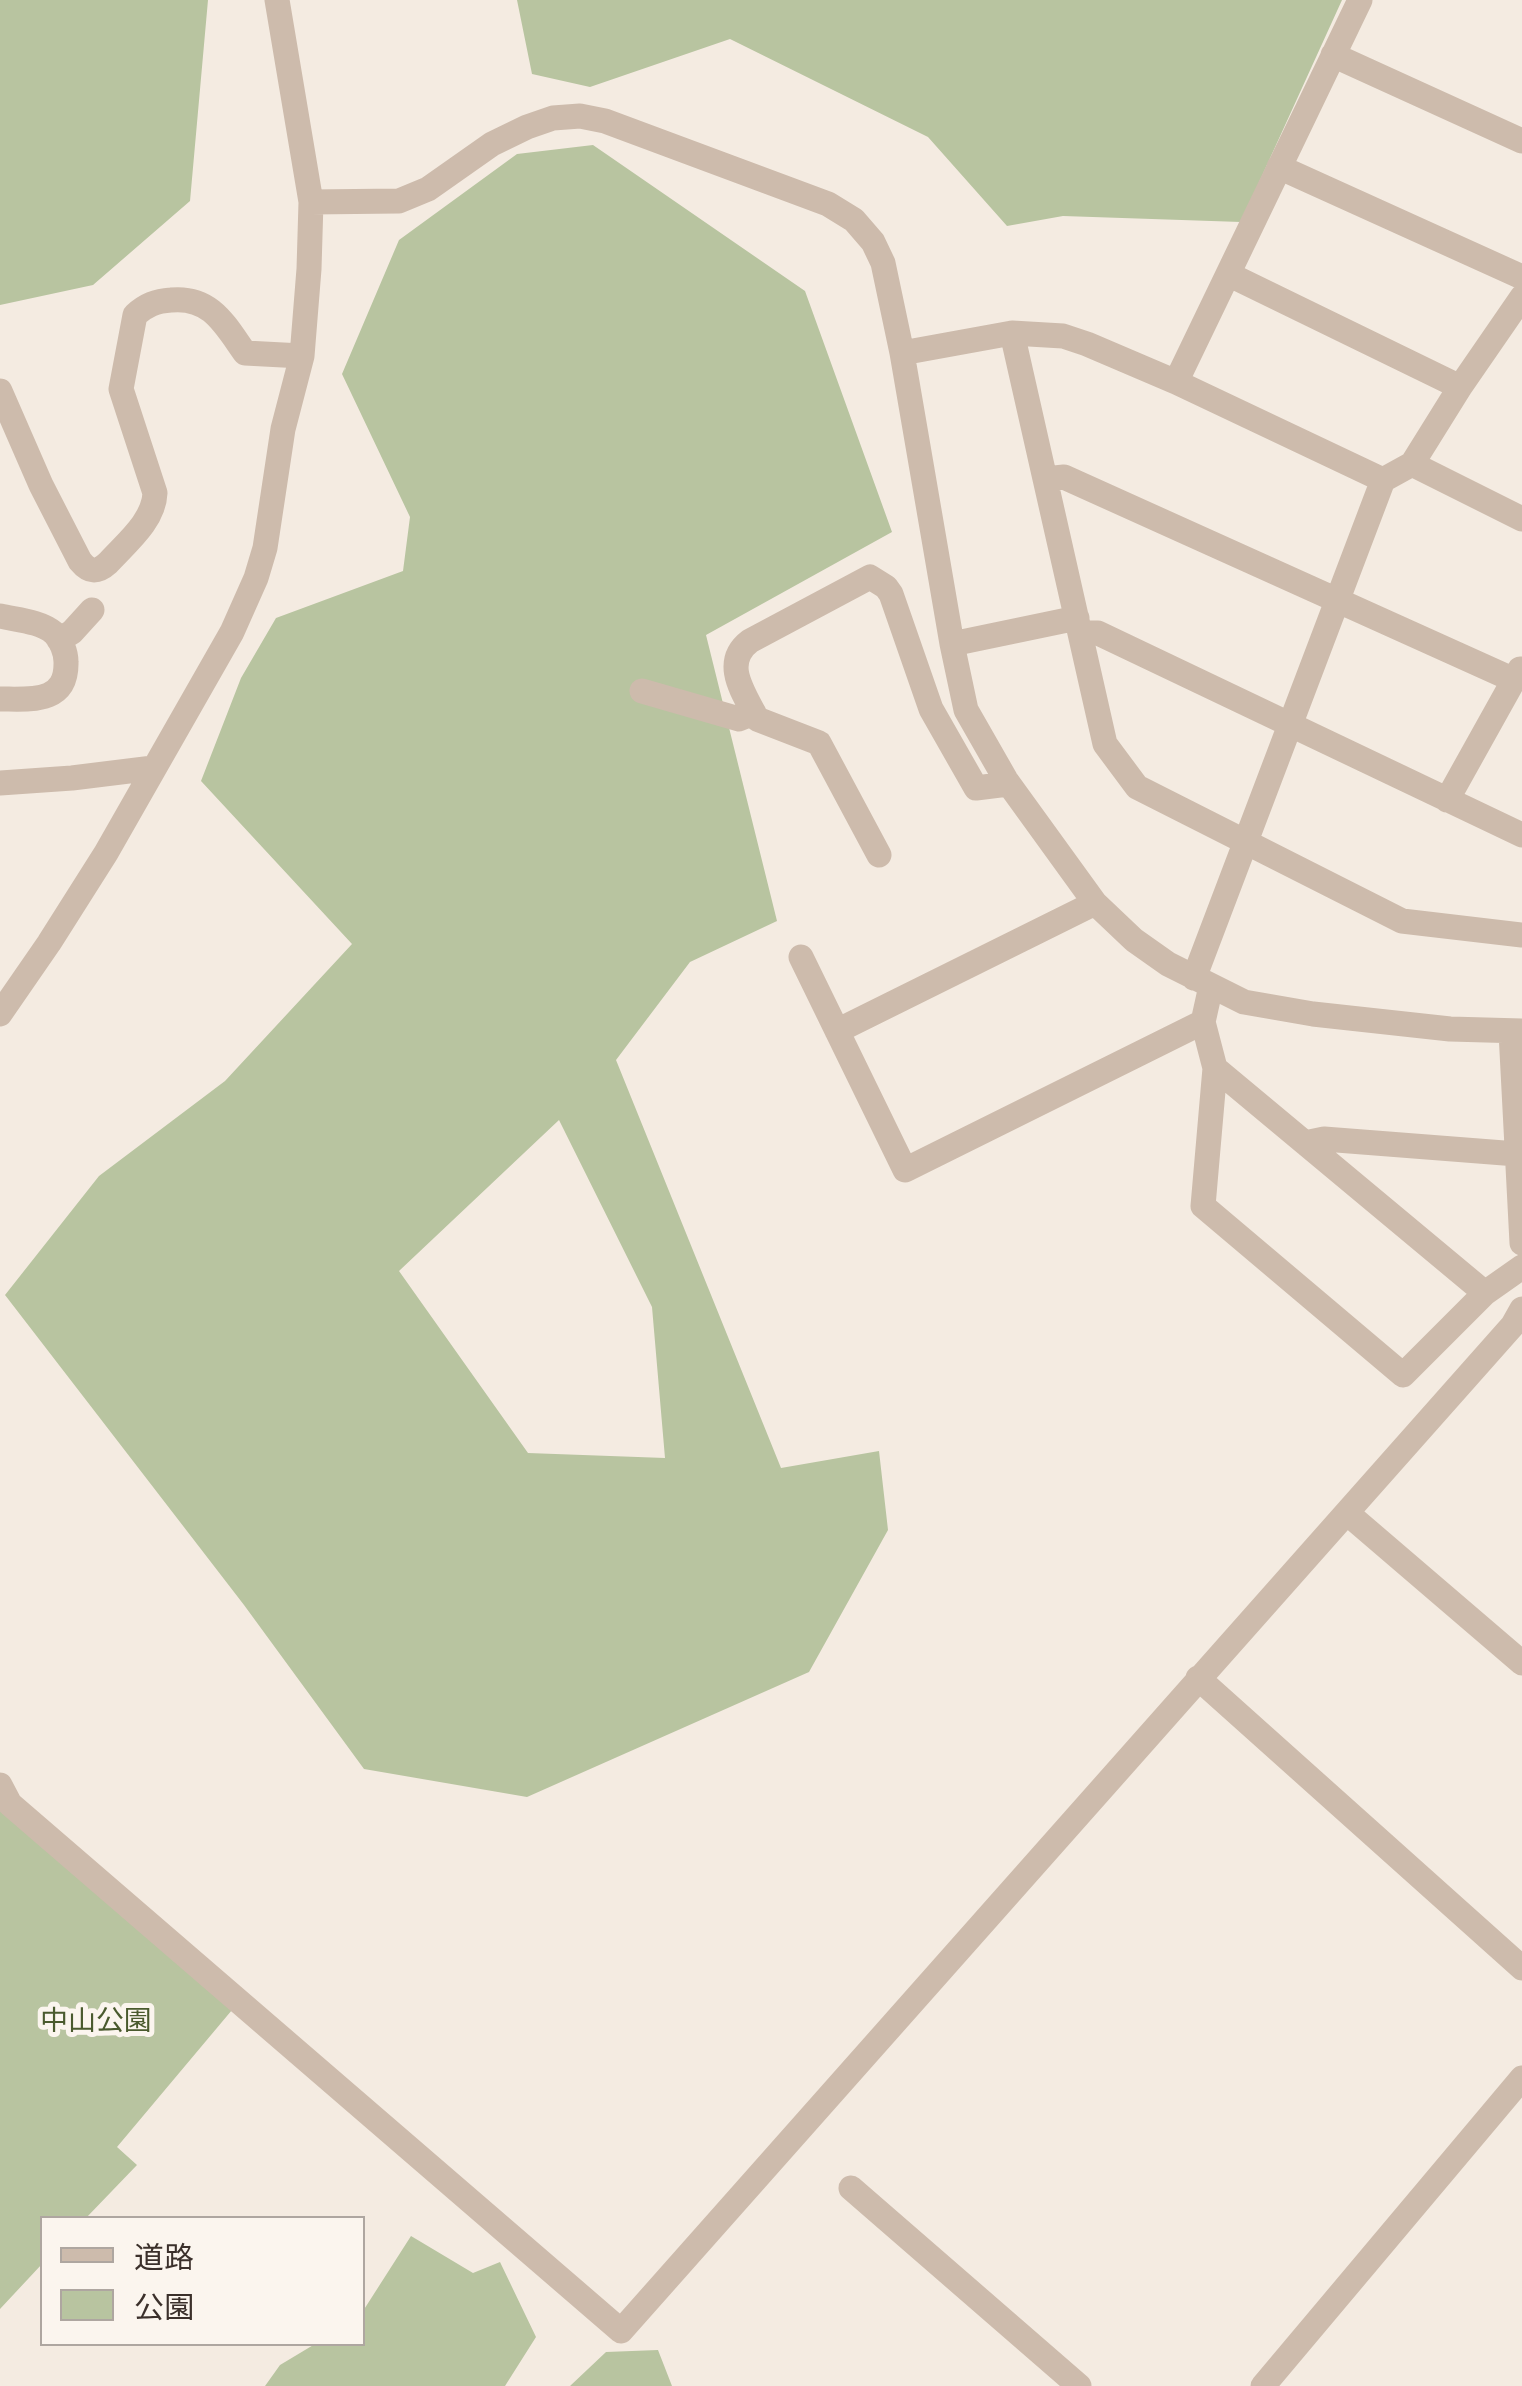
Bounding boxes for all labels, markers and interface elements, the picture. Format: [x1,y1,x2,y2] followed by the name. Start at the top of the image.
[40,2006,152,2040] park label: 中山公園
[40,2216,365,2346] legend
[134,2240,194,2275] text: 道路
[134,2290,194,2325] text: 公園

